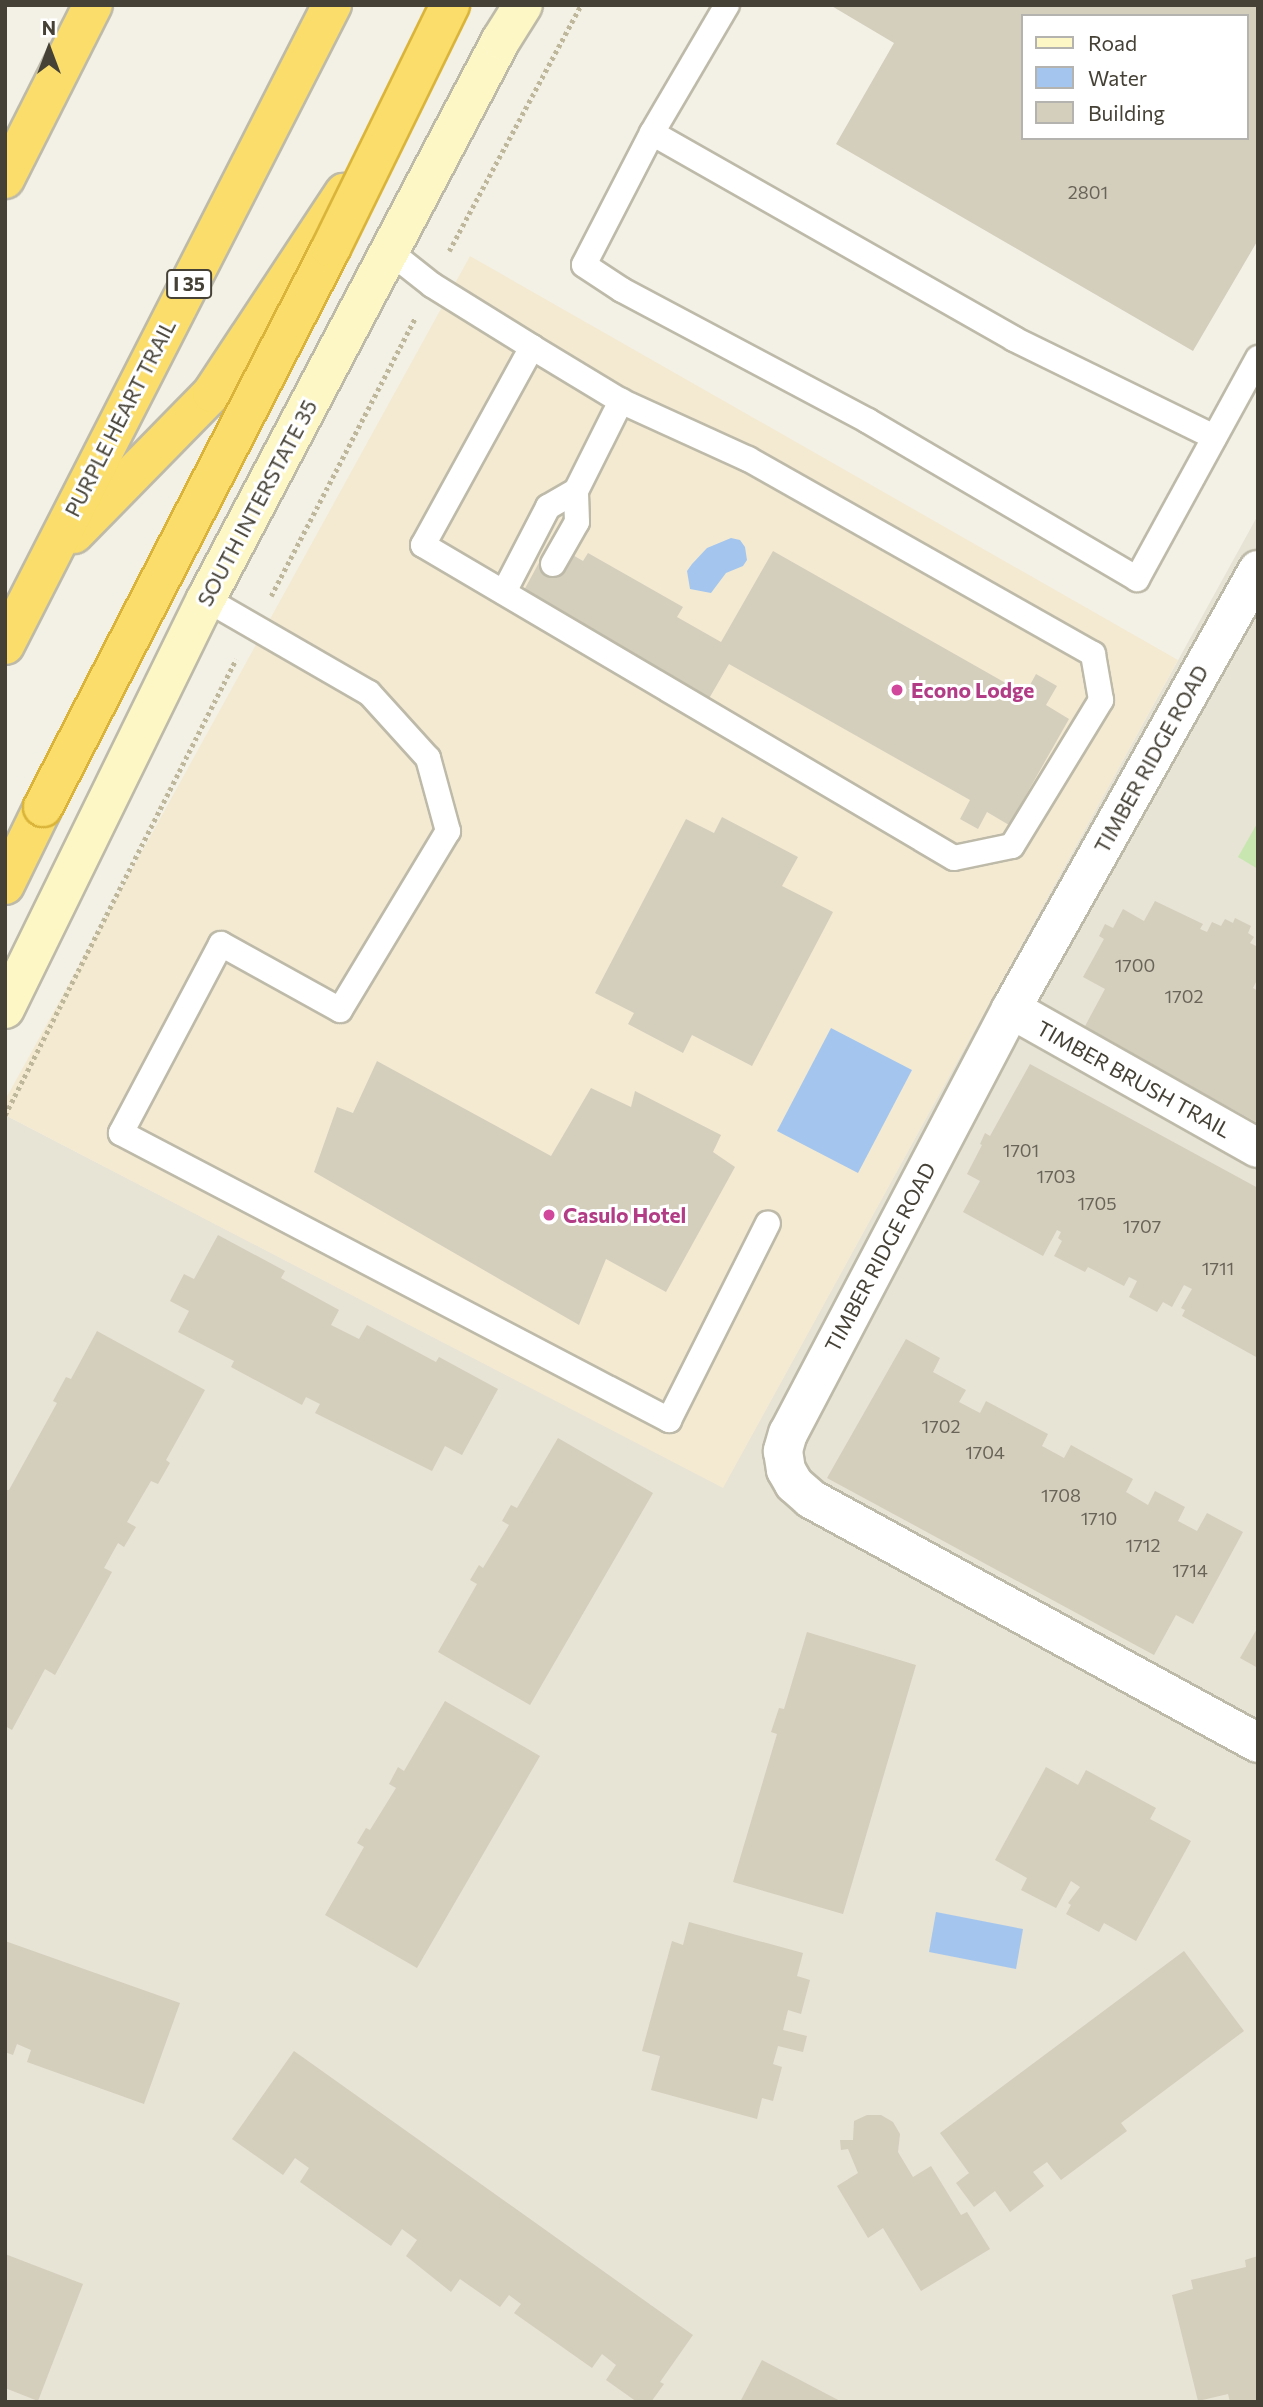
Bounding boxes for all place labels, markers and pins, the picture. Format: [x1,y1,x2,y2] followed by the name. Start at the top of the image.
[911,677,1034,703] place label: Econo Lodge
[889,682,905,698] marker: Econo Lodge
[563,1202,686,1228] place label: Casulo Hotel
[541,1207,557,1223] marker: Casulo Hotel

